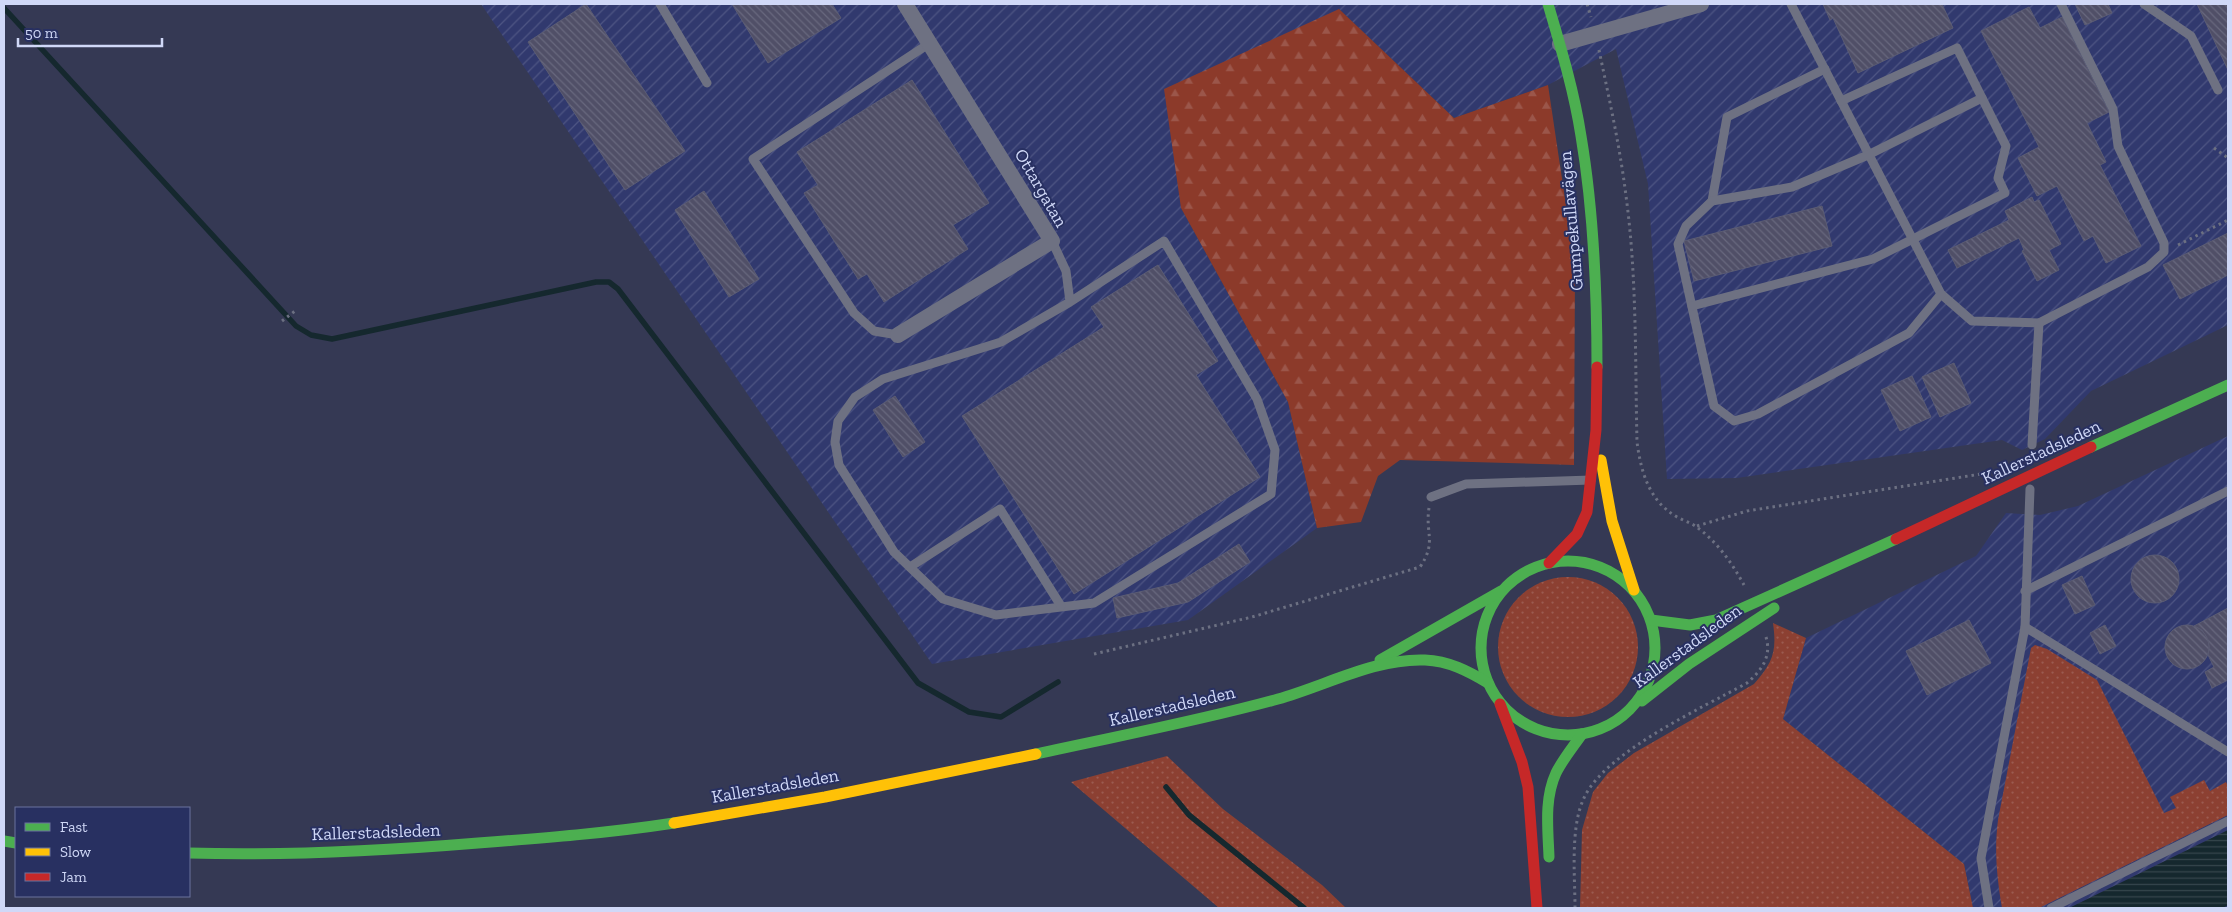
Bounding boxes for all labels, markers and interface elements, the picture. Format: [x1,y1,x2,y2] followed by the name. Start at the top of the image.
[18,15,161,47] scale bar
[25,24,58,42] text: 50 m
[1010,145,1073,232] street label: Ottargatan
[1554,149,1588,292] street label: Gumpekullavägen
[1978,415,2105,489] street label: Kallerstadsleden
[1628,599,1746,693] street label: Kallerstadsleden
[1107,681,1238,731] street label: Kallerstadsleden
[710,764,841,808] street label: Kallerstadsleden
[15,807,190,897] legend
[60,818,88,836] text: Fast
[311,819,441,845] street label: Kallerstadsleden
[60,843,92,861] text: Slow
[60,868,87,886] text: Jam

